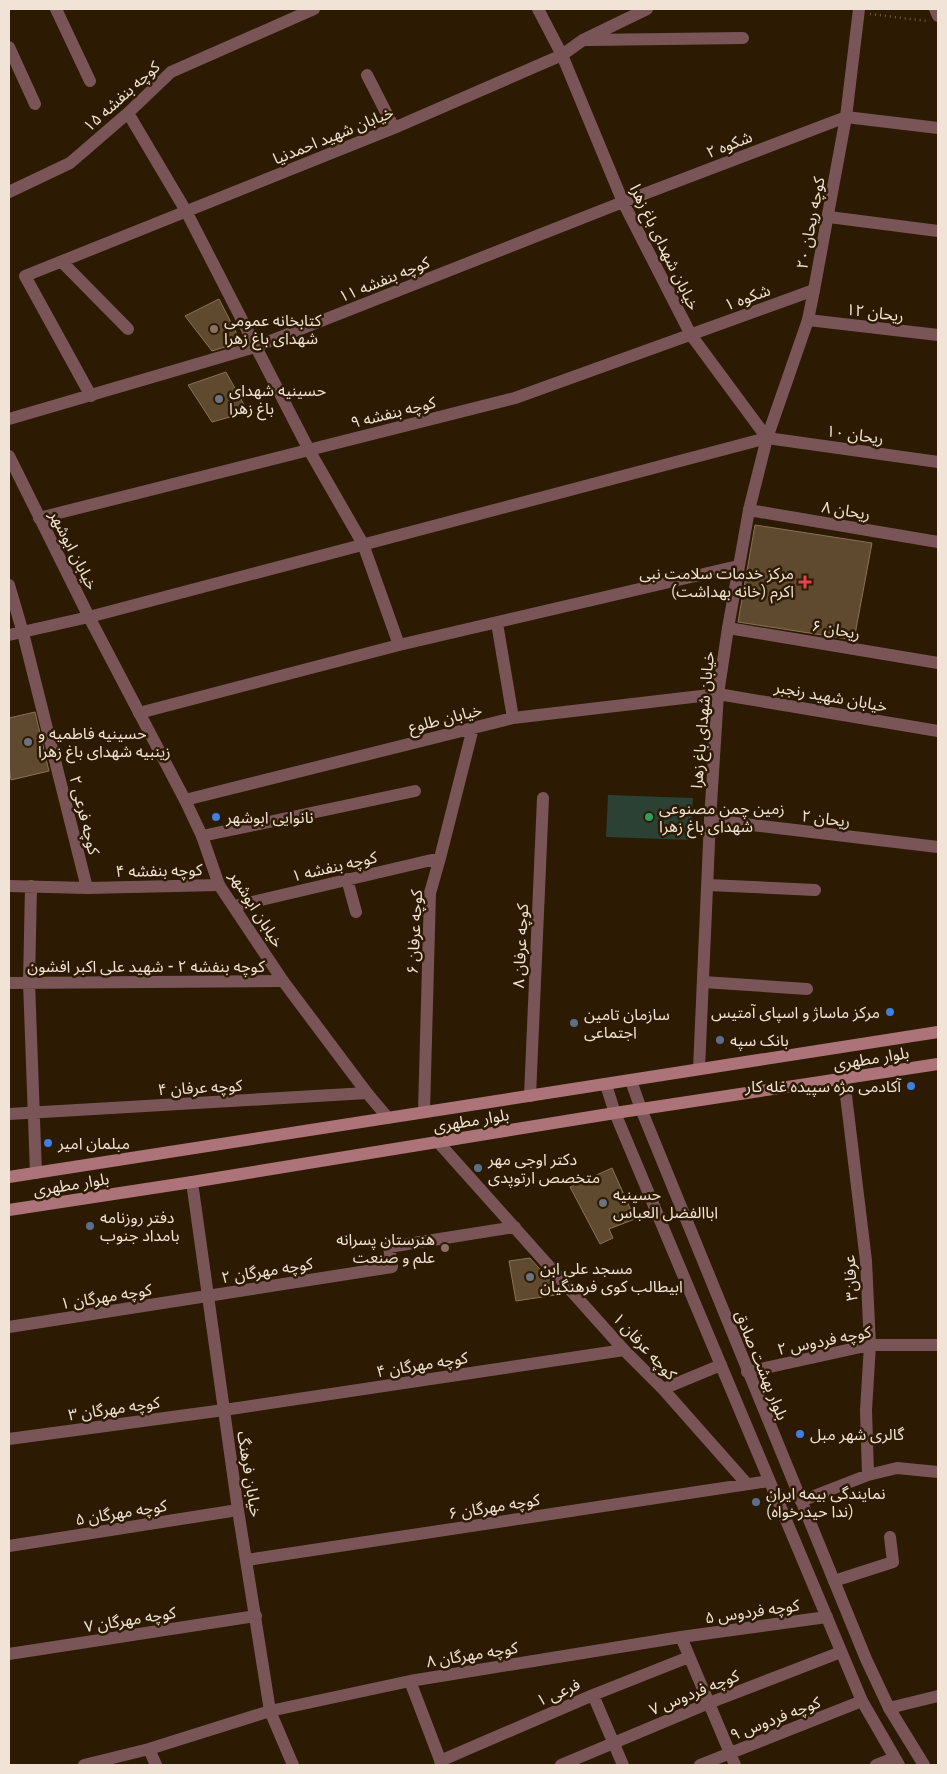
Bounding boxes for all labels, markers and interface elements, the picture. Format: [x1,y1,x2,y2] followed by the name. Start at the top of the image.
[79,56,164,136] street label: کوچه بنفشه ١۵
[270,102,396,168] street label: خیابان شهید احمدنیا
[703,126,755,162] street label: شکوه ۲
[791,175,830,271] street label: کوچه ریحان ۲۰
[623,181,704,315] street label: خیابان شهدای باغ زهرا
[336,252,433,307] street label: کوچه بنفشه ۱۱
[721,279,773,315] street label: شکوه ۱
[845,299,905,325] street label: ریحان ۱۲
[224,310,322,351] place label: کتابخانه عمومی شهدای باغ زهرا
[208,323,220,335] marker: کتابخانه عمومی شهدای باغ زهرا
[229,380,326,421] place label: حسینیه شهدای باغ زهرا
[348,392,438,433] street label: کوچه بنفشه ۹
[213,393,225,405] marker: حسینیه شهدای باغ زهرا
[825,420,885,448] street label: ریحان ۱۰
[820,496,872,524] street label: ریحان ۸
[45,506,103,593] street label: خیابان ابوشهر
[639,563,794,604] place label: مرکز خدمات سلامت نبی اکرم (خانه بهداشت)
[798,575,812,589] marker: مرکز خدمات سلامت نبی اکرم (خانه بهداشت)
[810,615,862,643] street label: ریحان ۶
[686,651,721,790] street label: خیابان شهدای باغ‌ زهرا
[772,676,889,716] street label: خیابان شهید رنجبر
[406,699,485,740] street label: خیابان طلوع
[38,723,171,764] place label: حسینیه فاطمیه و زینبیه شهدای باغ زهرا
[22,736,34,748] marker: حسینیه فاطمیه و زینبیه شهدای باغ زهرا
[64,773,105,857] street label: کوچه فرعی ۲
[659,798,785,839] place label: زمین چمن مصنوعی شهدای باغ زهرا
[801,805,851,831] street label: ریحان ۲
[225,807,314,827] place label: نانوایی ابوشهر
[210,811,222,823] marker: نانوایی ابوشهر
[643,811,655,823] marker: زمین چمن مصنوعی شهدای باغ زهرا
[289,846,379,887] street label: کوچه بنفشه ۱
[115,859,203,882] street label: کوچه بنفشه ۴
[225,866,288,951] street label: خیابان ابوشهر
[402,889,427,975] street label: کوچه عرفان ۶
[508,903,533,989] street label: کوچه عرفان ۸
[27,956,265,977] street label: کوچه بنفشه ۲ - شهید علی اکبر افشون
[711,1002,880,1023] place label: مرکز ماساژ و اسپای آمتیس
[584,1004,670,1042] place label: سازمان تامین اجتماعی
[884,1006,896,1018] marker: مرکز ماساژ و اسپای آمتیس
[568,1017,580,1029] marker: سازمان تامین اجتماعی
[730,1030,789,1051] place label: بانک سپه
[714,1034,726,1046] marker: بانک سپه
[832,1042,910,1074] street label: بلوار مطهری
[157,1075,243,1100] street label: کوچه عرفان ۴
[744,1076,902,1097] place label: آکادمی مژه سپیده غله کار
[905,1080,917,1092] marker: آکادمی مژه سپیده غله کار
[432,1104,510,1136] street label: بلوار مطهری
[57,1133,130,1153] place label: مبلمان امیر
[42,1137,54,1149] marker: مبلمان امیر
[487,1149,600,1188] place label: دکتر اوجی مهر متخصص ارتوپدی
[472,1162,484,1174] marker: دکتر اوجی مهر متخصص ارتوپدی
[32,1168,110,1200] street label: بلوار مطهری
[613,1184,718,1222] place label: حسینیه اباالفضل العباس
[597,1197,609,1209] marker: حسینیه اباالفضل العباس
[100,1207,179,1245] place label: دفتر روزنامه بامداد جنوب
[84,1220,96,1232] marker: دفتر روزنامه بامداد جنوب
[336,1229,435,1270] place label: هنرستان پسرانه علم و صنعت
[439,1242,451,1254] marker: هنرستان پسرانه علم و صنعت
[220,1253,315,1288] street label: کوچه مهرگان ۲
[838,1254,862,1302] street label: عرفان۳
[540,1258,683,1296] place label: مسجد علی ابن ابیطالب کوی فرهنگیان
[524,1271,536,1283] marker: مسجد علی ابن ابیطالب کوی فرهنگیان
[59,1279,154,1314] street label: کوچه مهرگان ۱
[731,1307,793,1423] street label: بلوار بهشت صادق
[608,1308,681,1385] street label: کوچه عرفان ۱
[775,1321,873,1360] street label: کوچه فردوس ۲
[375,1347,470,1382] street label: کوچه مهرگان ۴
[67,1392,162,1425] street label: کوچه مهرگان ۳
[810,1424,904,1444] place label: گالری شهر مبل
[794,1428,806,1440] marker: گالری شهر مبل
[233,1430,267,1518] street label: خیابان فرهنگ
[766,1483,886,1521] place label: نمایندگی بیمه ایران (ندا حیدرخواه)
[447,1489,542,1524] street label: کوچه مهرگان ۶
[74,1495,169,1530] street label: کوچه مهرگان ۵
[750,1496,762,1508] marker: نمایندگی بیمه ایران (ندا حیدرخواه)
[703,1594,801,1629] street label: کوچه فردوس ۵
[83,1602,178,1637] street label: کوچه مهرگان ۷
[425,1637,520,1672] street label: کوچه مهرگان ۸
[646,1665,743,1720] street label: کوچه فردوس ۷
[533,1674,583,1710] street label: فرعی ۱
[727,1691,824,1745] street label: کوچه فردوس ۹

